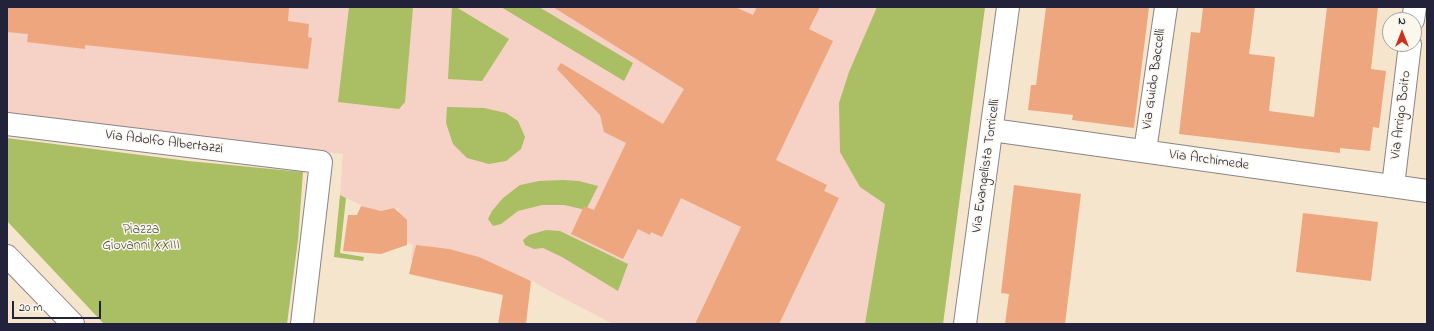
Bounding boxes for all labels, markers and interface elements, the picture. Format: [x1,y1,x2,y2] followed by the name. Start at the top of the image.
[1382,12,1422,52] north arrow
[1398,13,1406,29] text: N
[1140,27,1170,131] street label: Via Guido Baccelli
[1388,70,1416,160] street label: Via Arrigo Boito
[969,98,1005,234] street label: Via Evangelista Torricelli
[104,127,224,159] street label: Via Adolfo Albertazzi
[1168,147,1250,175] street label: Via Archimede
[102,223,180,256] park label: Piazza Giovanni XXIII
[14,293,103,319] scale bar
[19,299,42,317] text: 20 m

